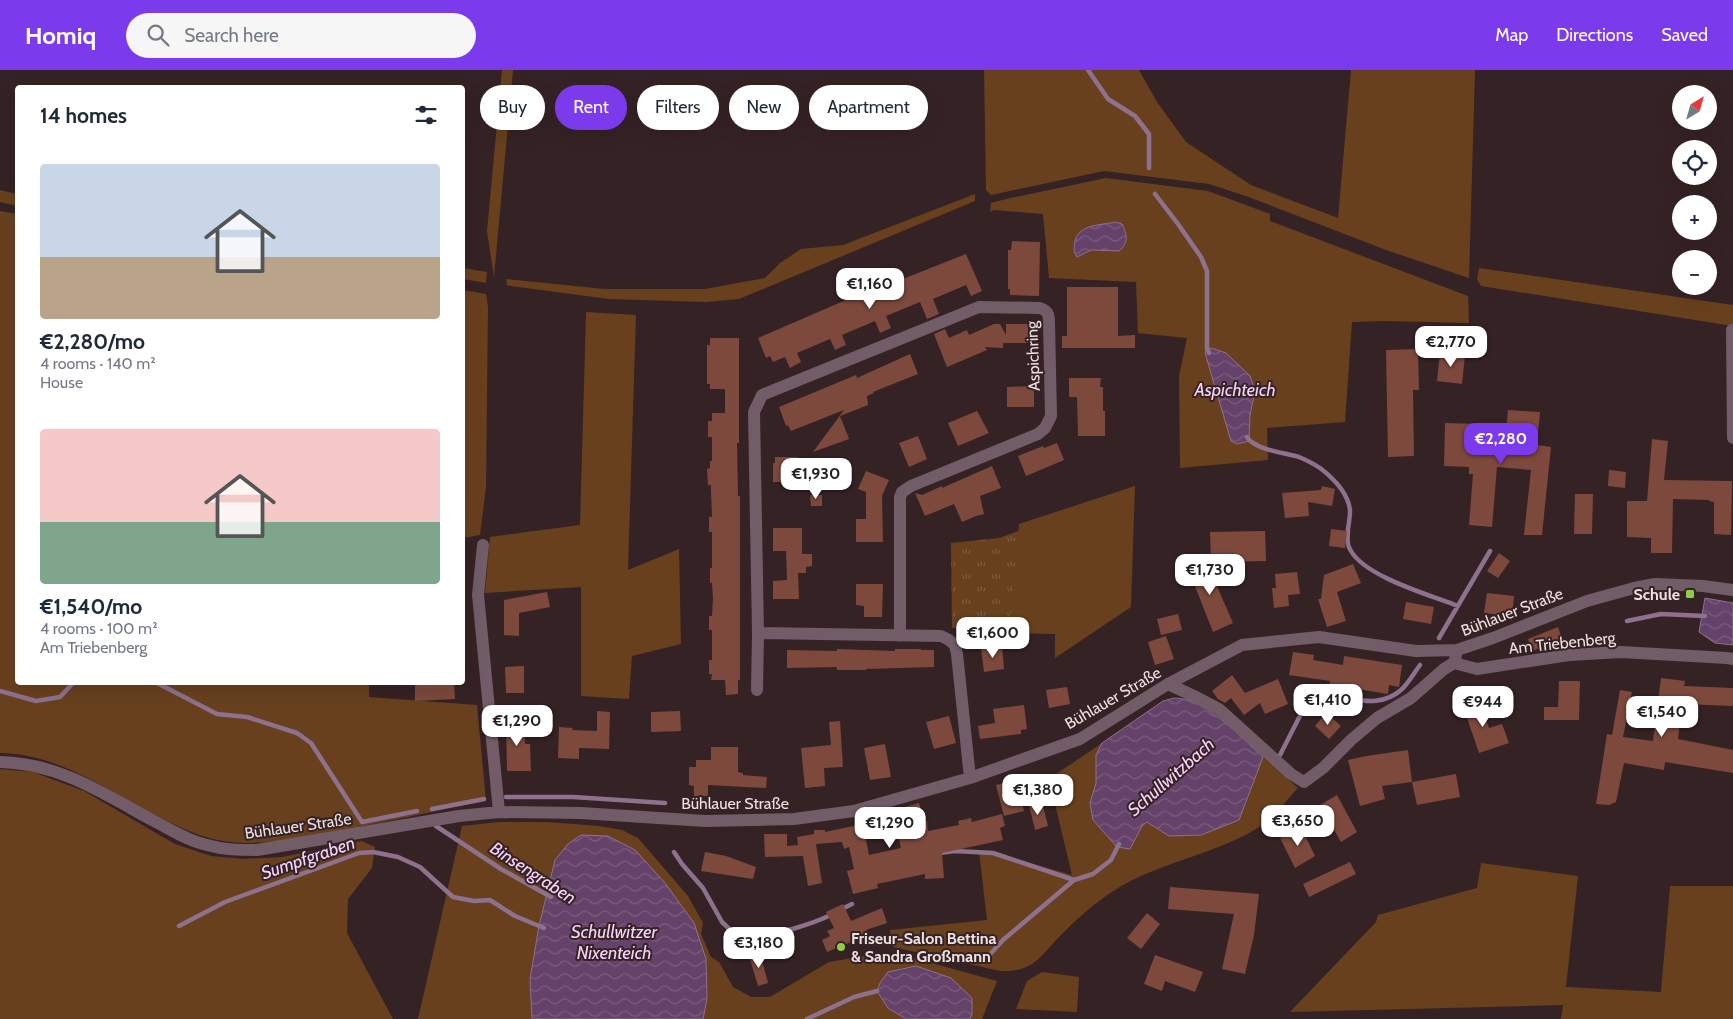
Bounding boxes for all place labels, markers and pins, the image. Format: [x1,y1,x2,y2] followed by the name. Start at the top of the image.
[829,268,911,310] pin: €1,160
[1410,326,1492,368] pin: €2,770
[1460,422,1542,465] pin: €2,280
[775,458,857,500] pin: €1,930
[1169,554,1251,596] pin: €1,730
[1633,585,1680,604] place label: Schule
[1684,588,1696,600] marker: Schule
[952,616,1034,659] pin: €1,600
[1287,684,1369,726] pin: €1,410
[1453,686,1513,728] pin: €944
[1621,696,1703,738] pin: €1,540
[476,704,558,747] pin: €1,290
[997,774,1079,816] pin: €1,380
[1257,804,1339,847] pin: €3,650
[849,806,931,849] pin: €1,290
[718,926,800,969] pin: €3,180
[851,929,997,966] place label: Friseur-Salon Bettina & Sandra Großmann
[835,941,847,953] marker: Friseur-Salon Bettina & Sandra Großmann

